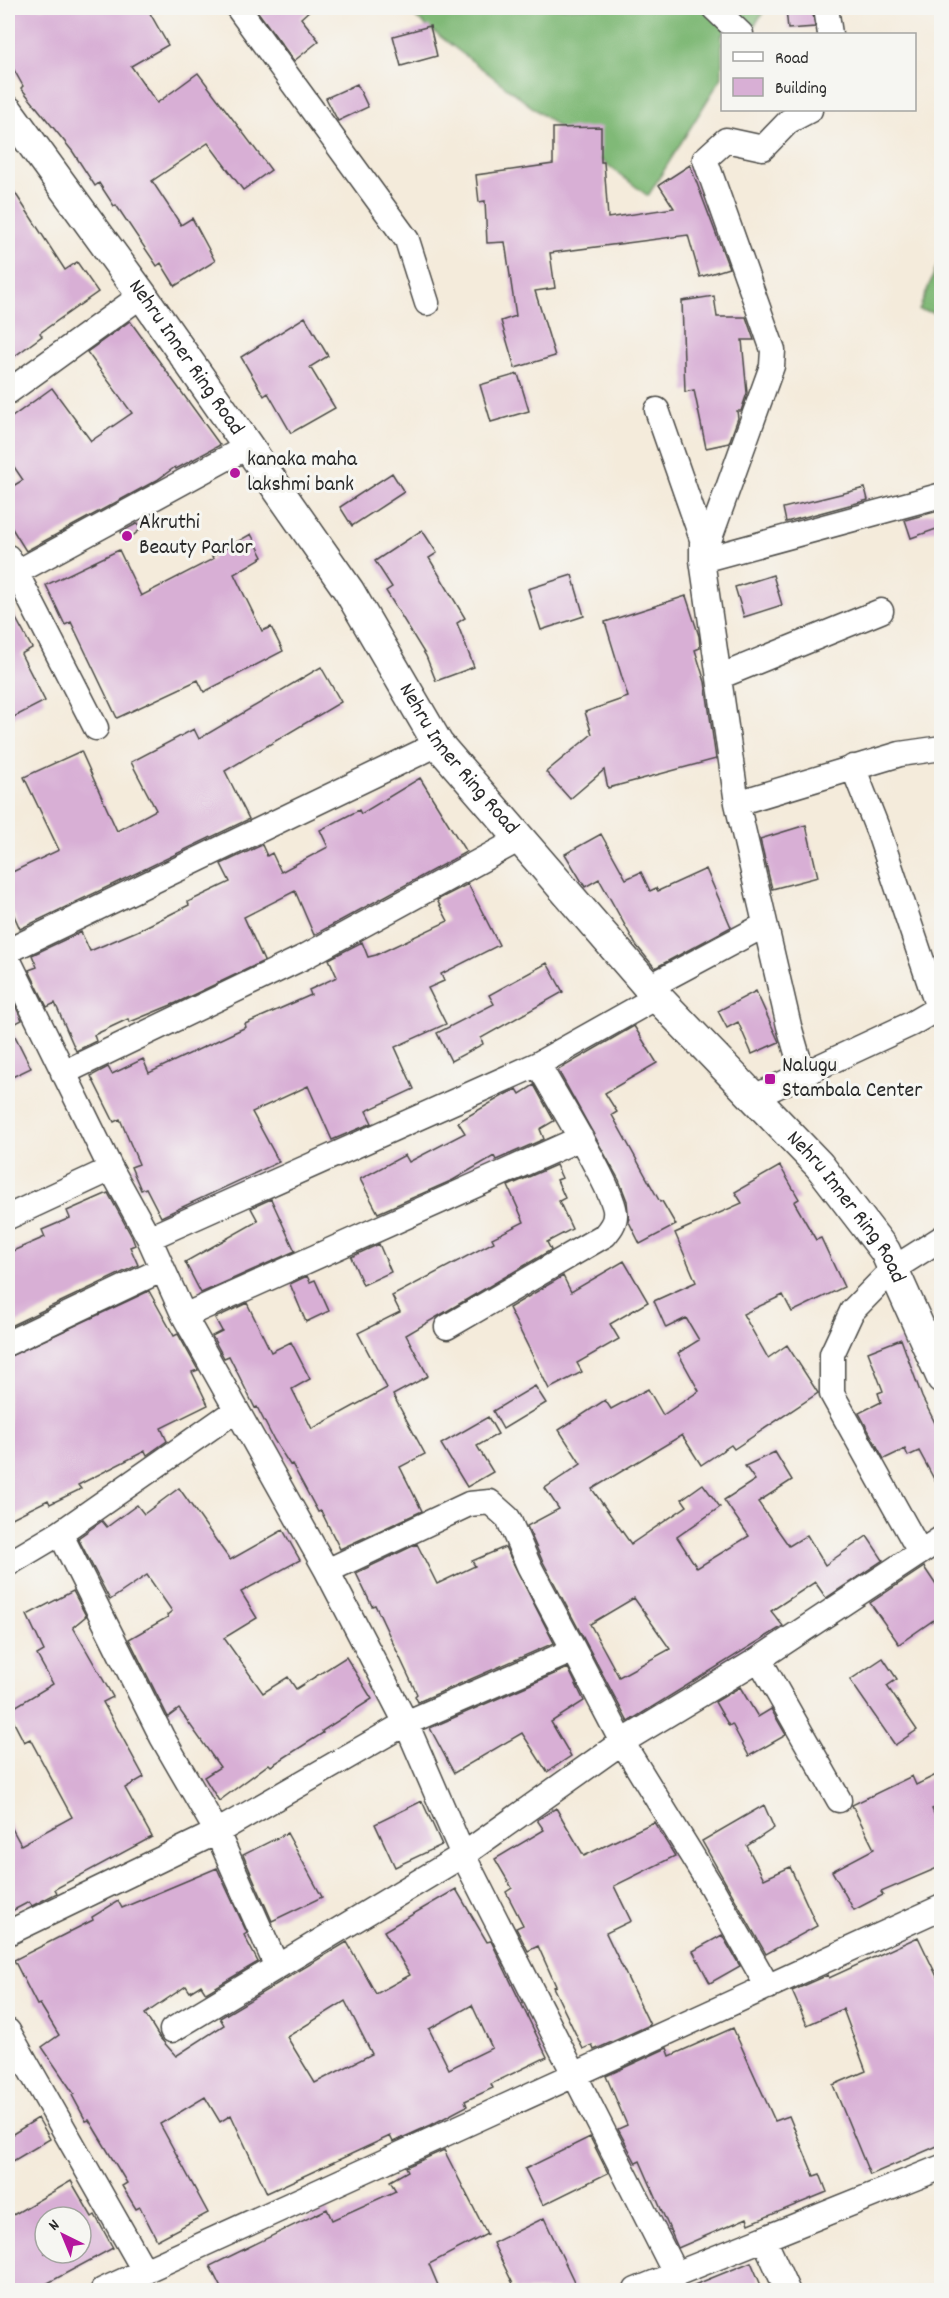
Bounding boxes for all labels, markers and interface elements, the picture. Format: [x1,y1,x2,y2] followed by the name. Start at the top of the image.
[721,33,916,111] legend
[775,47,809,72] text: Road
[775,77,827,102] text: Building
[120,273,251,442] street label: Nehru Inner Ring Road
[247,445,358,501] place label: kanaka maha lakshmi bank
[228,466,242,480] marker: kanaka maha lakshmi bank
[139,508,253,564] place label: Akruthi Beauty Parlor
[120,529,134,543] marker: Akruthi Beauty Parlor
[390,677,526,842] street label: Nehru Inner Ring Road
[782,1051,923,1107] place label: Nalugu Stambala Center
[763,1072,777,1086] marker: Nalugu Stambala Center
[779,1124,913,1288] street label: Nehru Inner Ring Road
[33,2205,93,2265] north arrow
[44,2215,65,2237] text: N

